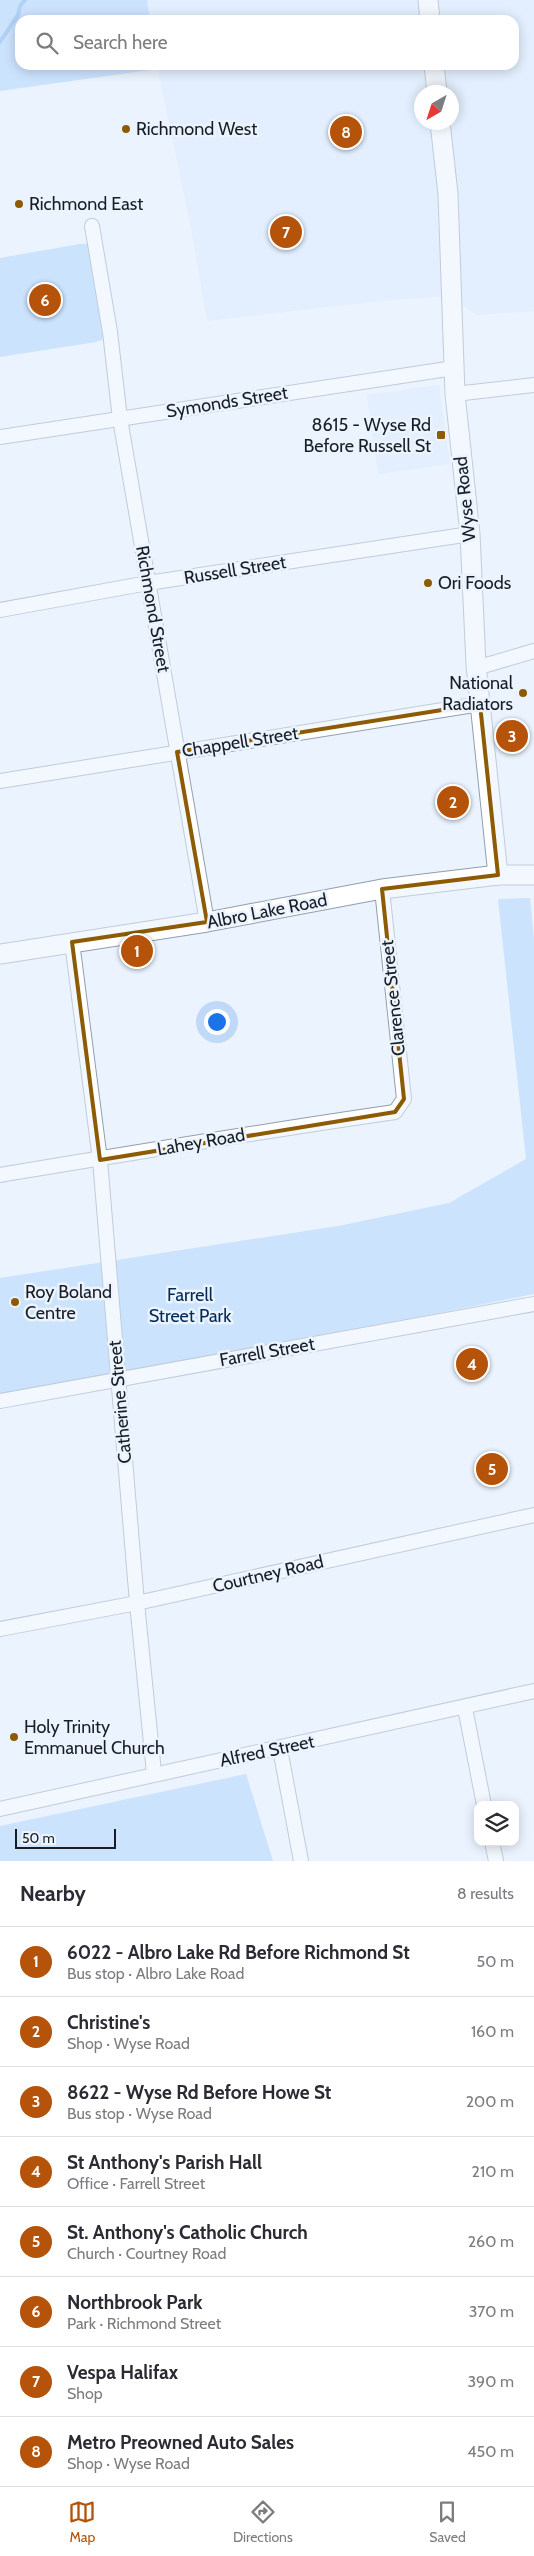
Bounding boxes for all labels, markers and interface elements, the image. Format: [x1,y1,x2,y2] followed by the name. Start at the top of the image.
[15,15,519,70] search box
[33,29,61,57] icon: search
[73,31,167,54] text: Search here
[414,85,459,130] north arrow
[330,113,362,151] pin: 8
[136,118,257,140] place label: Richmond West
[120,123,132,135] marker: Richmond West
[29,193,143,215] place label: Richmond East
[13,198,25,210] marker: Richmond East
[270,213,302,251] pin: 7
[29,281,61,319] pin: 6
[165,382,289,422] street label: Symonds Street
[304,414,431,457] place label: 8615 - Wyse Rd Before Russell St
[435,429,447,441] marker: 8615 - Wyse Rd Before Russell St
[450,455,480,543] street label: Wyse Road
[131,544,175,674] street label: Richmond Street
[182,551,288,589] street label: Russell Street
[438,572,511,594] place label: Ori Foods
[422,577,434,589] marker: Ori Foods
[442,672,514,715] place label: National Radiators
[517,687,529,699] marker: National Radiators
[496,717,528,755] pin: 3
[180,722,300,762] street label: Chappell Street
[437,783,469,821] pin: 2
[205,889,329,933] street label: Albro Lake Road
[121,932,153,970] pin: 1
[376,939,410,1057] street label: Clarence Street
[204,1009,230,1035] your location
[155,1123,247,1161] street label: Lahey Road
[25,1281,112,1324] place label: Roy Boland Centre
[149,1284,232,1327] park label: Farrell Street Park
[9,1296,21,1308] marker: Roy Boland Centre
[218,1333,316,1371] street label: Farrell Street
[104,1339,136,1465] street label: Catherine Street
[456,1345,488,1383] pin: 4
[476,1450,508,1488] pin: 5
[210,1551,326,1597] street label: Courtney Road
[24,1716,165,1759] place label: Holy Trinity Emmanuel Church
[218,1730,316,1772] street label: Alfred Street
[8,1731,20,1743] marker: Holy Trinity Emmanuel Church
[474,1801,519,1846] map controls
[474,1801,519,1846] button: layers
[15,1826,116,1849] scale bar
[22,1829,55,1847] text: 50 m
[20,1881,86,1906] text: Nearby
[457,1884,514,1903] text: 8 results
[67,1941,410,1964] text: 6022 - Albro Lake Rd Before Richmond St
[33,1952,39,1971] text: 1
[477,1952,514,1971] text: 50 m
[67,1964,244,1983] text: Bus stop · Albro Lake Road
[67,2011,150,2034] text: Christine's
[32,2022,40,2041] text: 2
[471,2022,514,2041] text: 160 m
[67,2034,190,2053] text: Shop · Wyse Road
[67,2081,331,2104] text: 8622 - Wyse Rd Before Howe St
[32,2092,40,2111] text: 3
[466,2092,514,2111] text: 200 m
[67,2104,212,2123] text: Bus stop · Wyse Road
[67,2151,262,2174] text: St Anthony's Parish Hall
[31,2162,41,2181] text: 4
[472,2162,514,2181] text: 210 m
[67,2174,205,2193] text: Office · Farrell Street
[67,2221,308,2244] text: St. Anthony's Catholic Church
[32,2232,40,2251] text: 5
[468,2232,514,2251] text: 260 m
[67,2244,226,2263] text: Church · Courtney Road
[67,2291,202,2314] text: Northbrook Park
[32,2302,41,2321] text: 6
[469,2302,514,2321] text: 370 m
[67,2314,221,2333] text: Park · Richmond Street
[67,2361,178,2384] text: Vespa Halifax
[32,2372,40,2391] text: 7
[467,2372,514,2391] text: 390 m
[67,2384,103,2403] text: Shop
[67,2431,294,2454] text: Metro Preowned Auto Sales
[31,2442,41,2461] text: 8
[467,2442,514,2461] text: 450 m
[67,2454,190,2473] text: Shop · Wyse Road
[68,2498,96,2546] tab: Map
[233,2498,293,2546] tab: Directions
[429,2498,466,2546] tab: Saved

